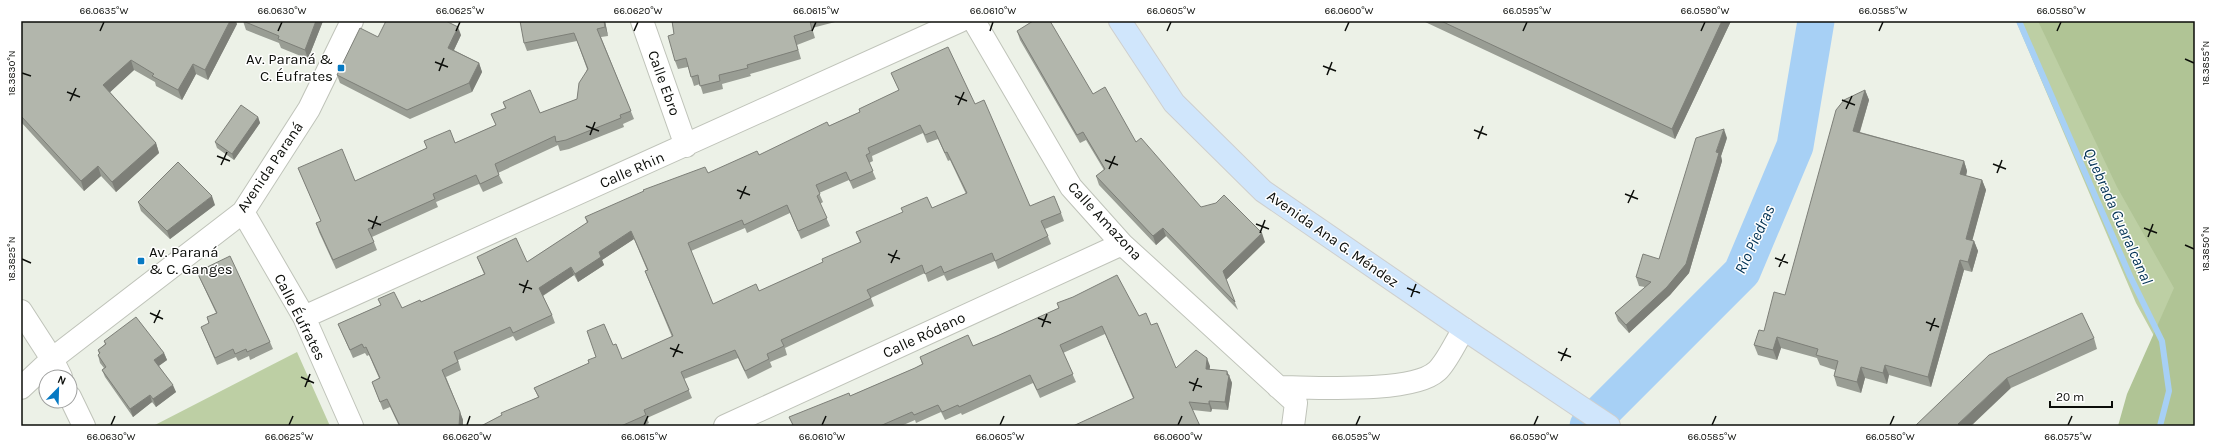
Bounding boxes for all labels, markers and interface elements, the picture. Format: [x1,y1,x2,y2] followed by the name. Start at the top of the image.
[80,5,128,17] text: 66.0635°W
[257,5,307,17] text: 66.0630°W
[436,5,484,17] text: 66.0625°W
[614,5,663,17] text: 66.0620°W
[793,5,839,17] text: 66.0615°W
[970,5,1016,17] text: 66.0610°W
[1147,5,1195,17] text: 66.0605°W
[1324,5,1374,17] text: 66.0600°W
[1503,5,1551,17] text: 66.0595°W
[1681,5,1730,17] text: 66.0590°W
[1859,5,1908,17] text: 66.0585°W
[2036,5,2086,17] text: 66.0580°W
[2200,41,2212,85] text: 18.3855°N
[644,48,684,118] street label: Calle Ebro
[6,50,18,96] text: 18.3830°N
[246,50,333,85] place label: Av. Paraná & C. Éufrates
[336,63,346,73] marker: Av. Paraná & C. Éufrates
[233,118,307,216] street label: Avenida Paraná
[2080,145,2157,287] water label: Quebrada Guaralcanal
[597,148,667,192] street label: Calle Rhin
[1064,178,1146,264] street label: Calle Amazona
[1264,187,1402,291] street label: Avenida Ana G. Méndez
[1730,201,1779,277] water label: Río Piedras
[2200,226,2212,272] text: 18.3850°N
[6,237,18,281] text: 18.3825°N
[149,243,233,278] place label: Av. Paraná & C. Ganges
[136,256,146,266] marker: Av. Paraná & C. Ganges
[270,271,330,363] street label: Calle Éufrates
[880,308,968,362] street label: Calle Ródano
[38,369,78,409] north arrow
[56,373,68,388] text: N
[2050,383,2112,409] scale bar
[2056,390,2084,404] text: 20 m
[86,431,136,443] text: 66.0630°W
[265,431,313,443] text: 66.0625°W
[443,431,492,443] text: 66.0620°W
[621,431,667,443] text: 66.0615°W
[799,431,845,443] text: 66.0610°W
[976,431,1024,443] text: 66.0605°W
[1153,431,1203,443] text: 66.0600°W
[1332,431,1380,443] text: 66.0595°W
[1510,431,1559,443] text: 66.0590°W
[1688,431,1737,443] text: 66.0585°W
[1865,431,1915,443] text: 66.0580°W
[2044,431,2092,443] text: 66.0575°W

